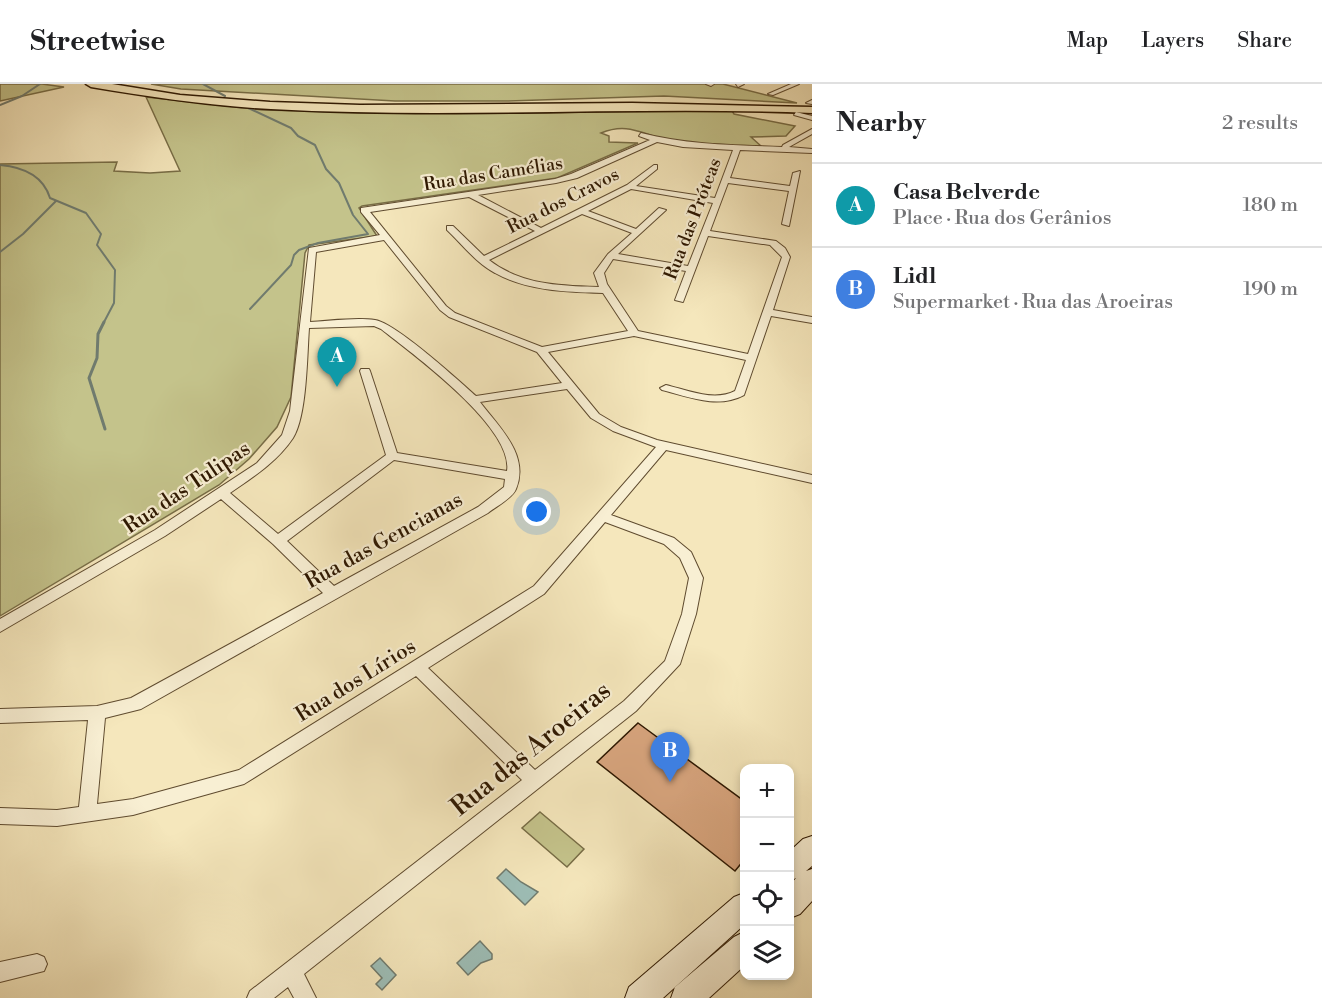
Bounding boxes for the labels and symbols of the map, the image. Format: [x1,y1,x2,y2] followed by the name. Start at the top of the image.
[422,152,565,196] street label: Rua das Camélias
[659,155,727,283] street label: Rua das Próteas
[503,163,623,239] street label: Rua dos Cravos
[318,338,356,387] pin: A
[119,436,255,540] street label: Rua das Tulipas
[300,487,468,595] street label: Rua das Gencianas
[522,497,551,526] your location
[291,634,421,728] street label: Rua dos Lírios
[444,675,618,823] street label: Rua das Aroeiras
[650,732,690,782] pin: B

